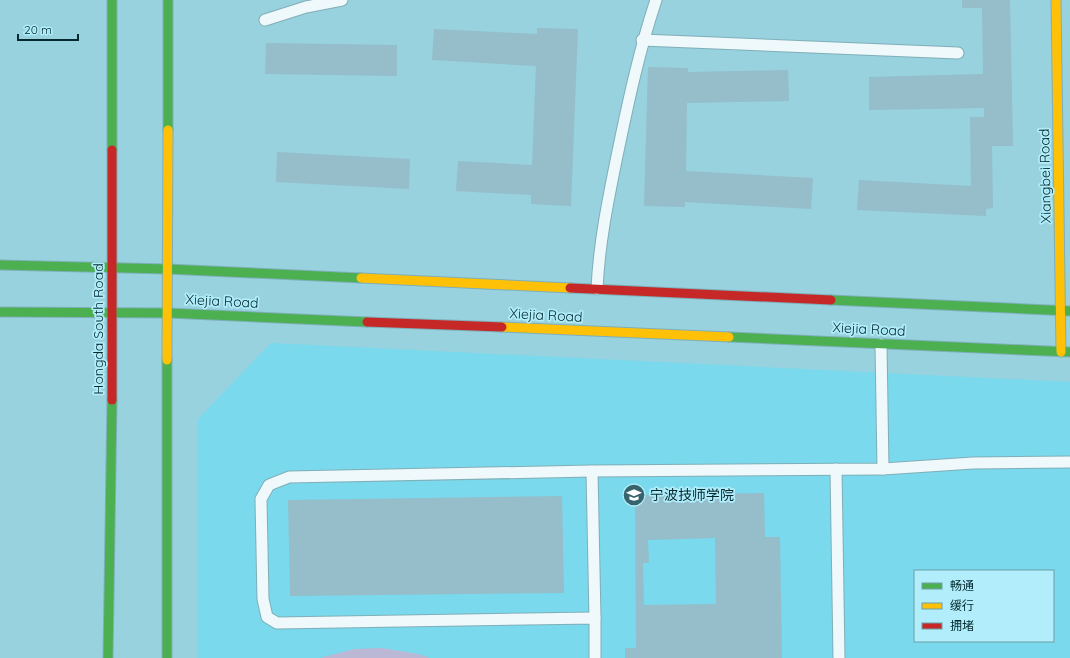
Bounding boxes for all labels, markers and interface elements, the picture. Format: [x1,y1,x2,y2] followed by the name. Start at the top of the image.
[18,16,78,42] scale bar
[24,22,52,37] text: 20 m
[1035,128,1055,224] street label: Xiangbei Road
[89,263,107,395] street label: Hongda South Road
[185,290,259,312] street label: Xiejia Road
[509,304,583,326] street label: Xiejia Road
[832,318,906,340] street label: Xiejia Road
[621,482,647,508] school or university icon: 宁波技师学院
[650,486,734,504] place label: 宁波技师学院
[914,570,1054,642] legend
[950,578,974,593] text: 畅通
[950,598,974,613] text: 缓行
[950,618,974,633] text: 拥堵

